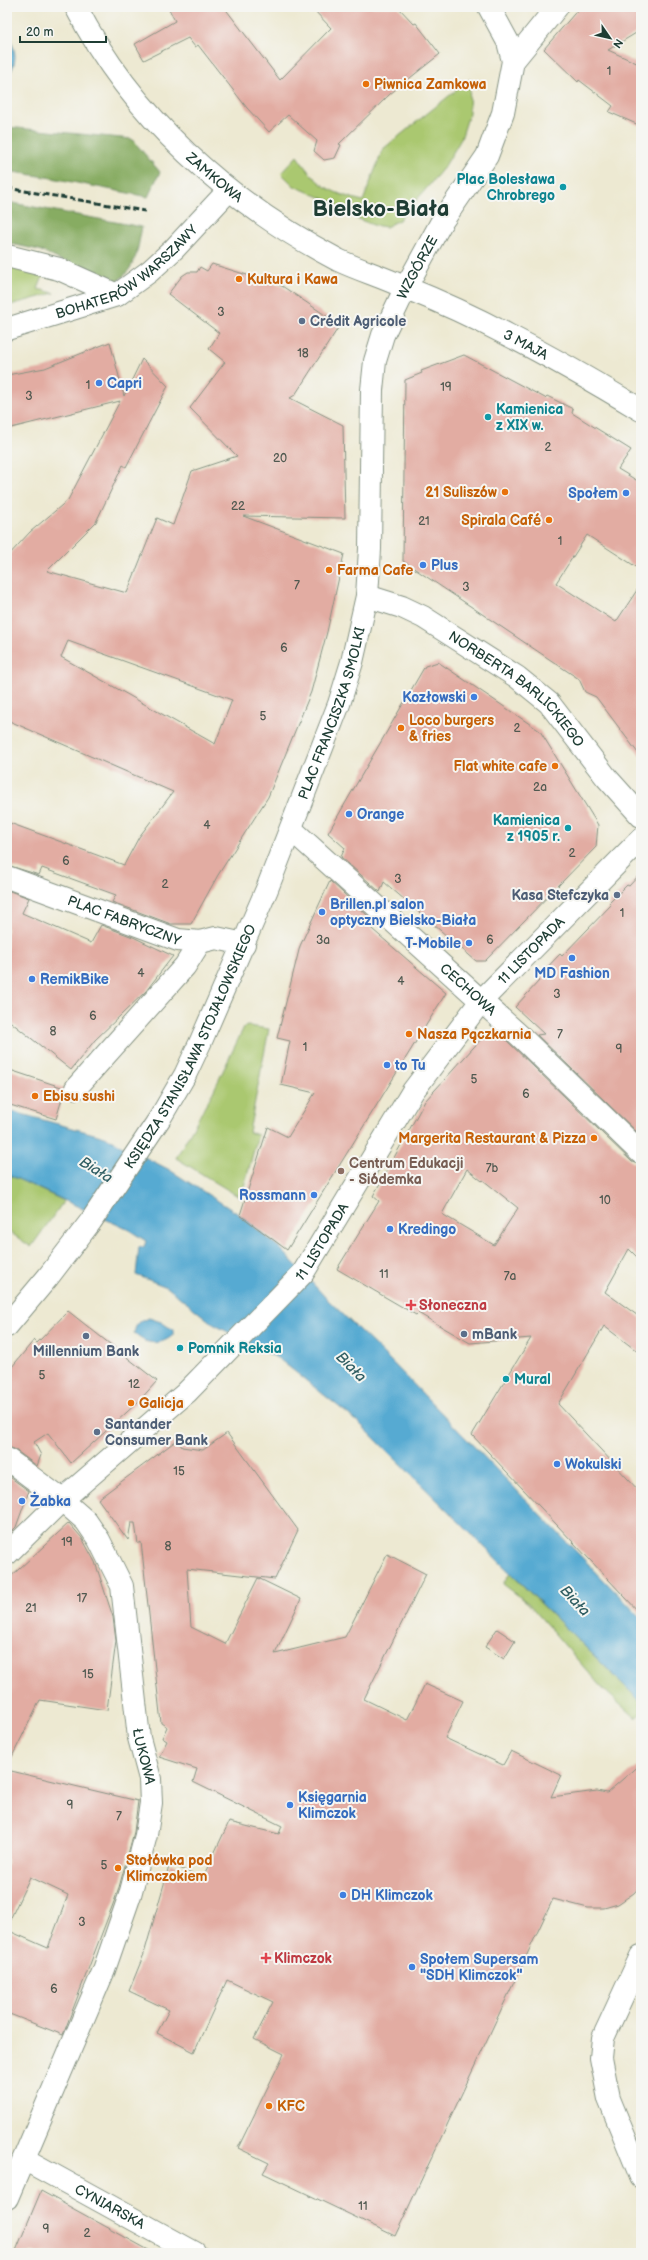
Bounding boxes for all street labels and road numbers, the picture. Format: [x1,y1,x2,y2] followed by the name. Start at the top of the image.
[182,148,247,206] street label: ZAMKOWA
[53,220,201,322] street label: BOHATERÓW WARSZAWY
[393,232,441,302] street label: WZGÓRZE
[501,326,552,363] street label: 3 MAJA
[294,625,368,802] street label: PLAC FRANCISZKA SMOLKI
[446,627,588,750] street label: NORBERTA BARLICKIEGO
[65,892,184,949] street label: PLAC FABRYCZNY
[494,913,568,988] street label: 11 LISTOPADA
[120,921,259,1172] street label: KSIĘDZA STANISŁAWA STOJAŁOWSKIEGO
[437,960,500,1019] street label: CECHOWA
[292,1199,352,1284] street label: 11 LISTOPADA
[129,1727,159,1785] street label: ŁUKOWA
[72,2180,148,2233] street label: CYNIARSKA

